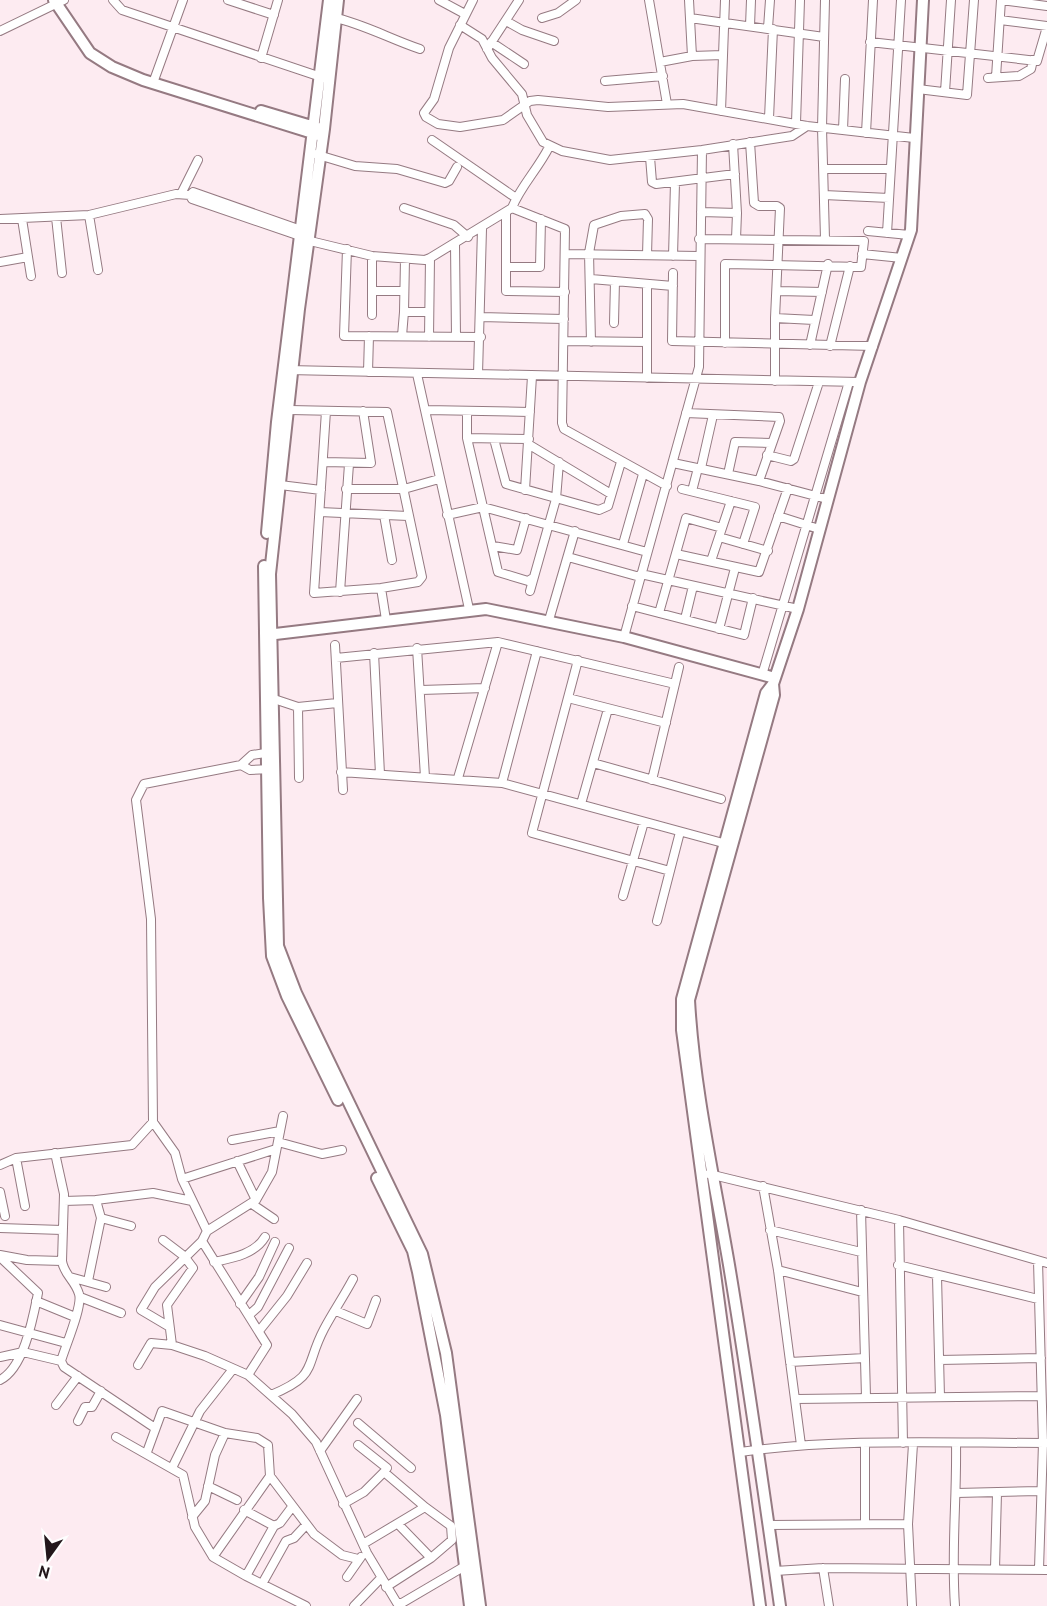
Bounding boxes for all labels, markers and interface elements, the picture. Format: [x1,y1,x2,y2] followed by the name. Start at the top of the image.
[18,1528,78,1588] north arrow
[36,1561,52,1584] text: N

